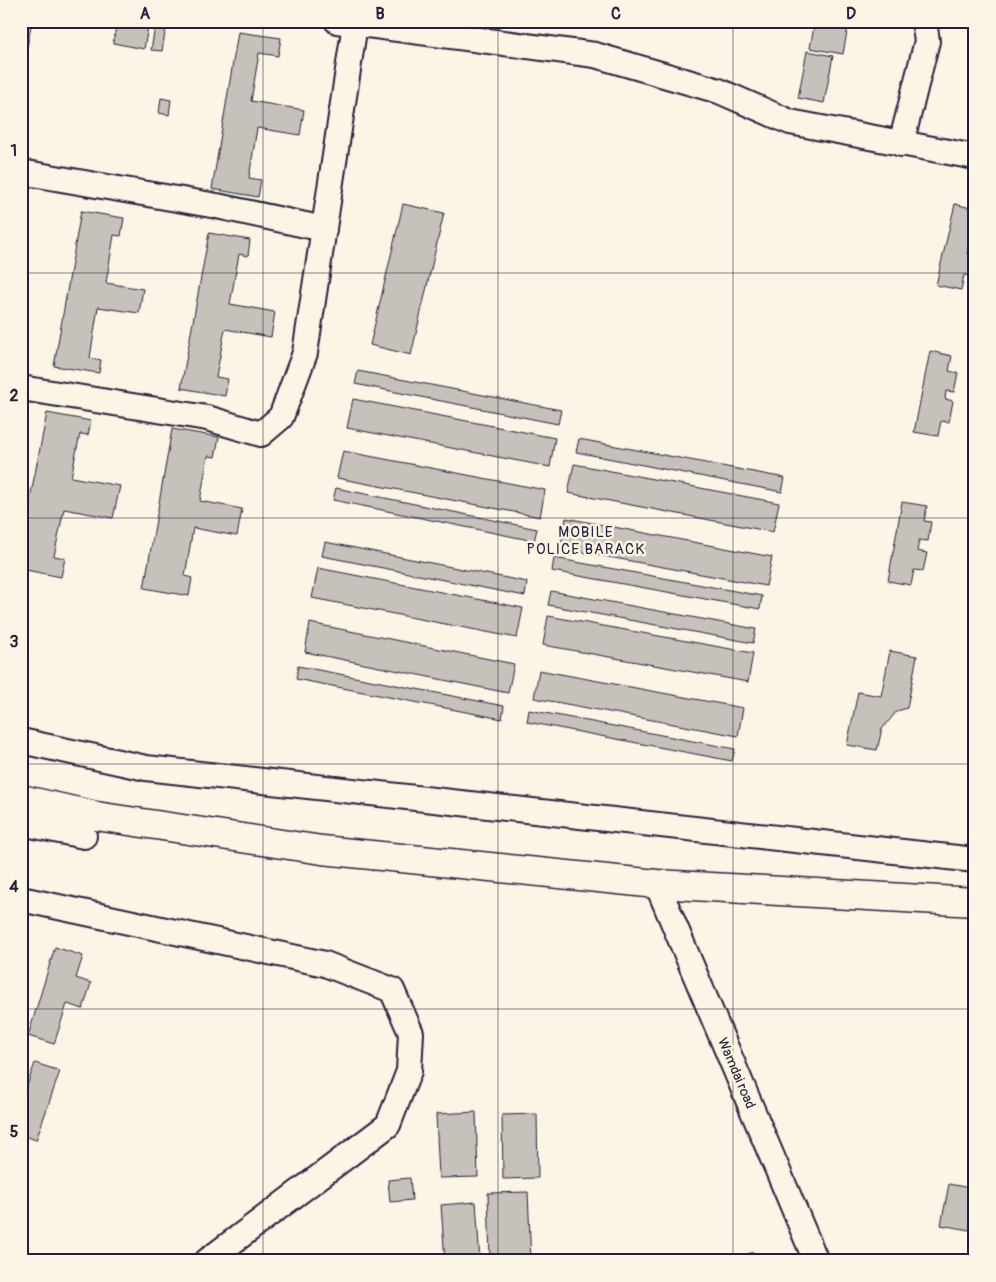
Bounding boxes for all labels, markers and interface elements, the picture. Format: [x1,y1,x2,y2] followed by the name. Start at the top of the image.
[140,4,151,24] text: A
[375,4,385,24] text: B
[611,4,621,24] text: C
[846,4,856,24] text: D
[11,141,17,161] text: 1
[10,386,19,406] text: 2
[527,523,645,559] district label: MOBILE POLICE BARACK
[10,632,19,652] text: 3
[9,877,19,897] text: 4
[714,1035,759,1111] street label: Wamdai road
[10,1122,19,1142] text: 5

